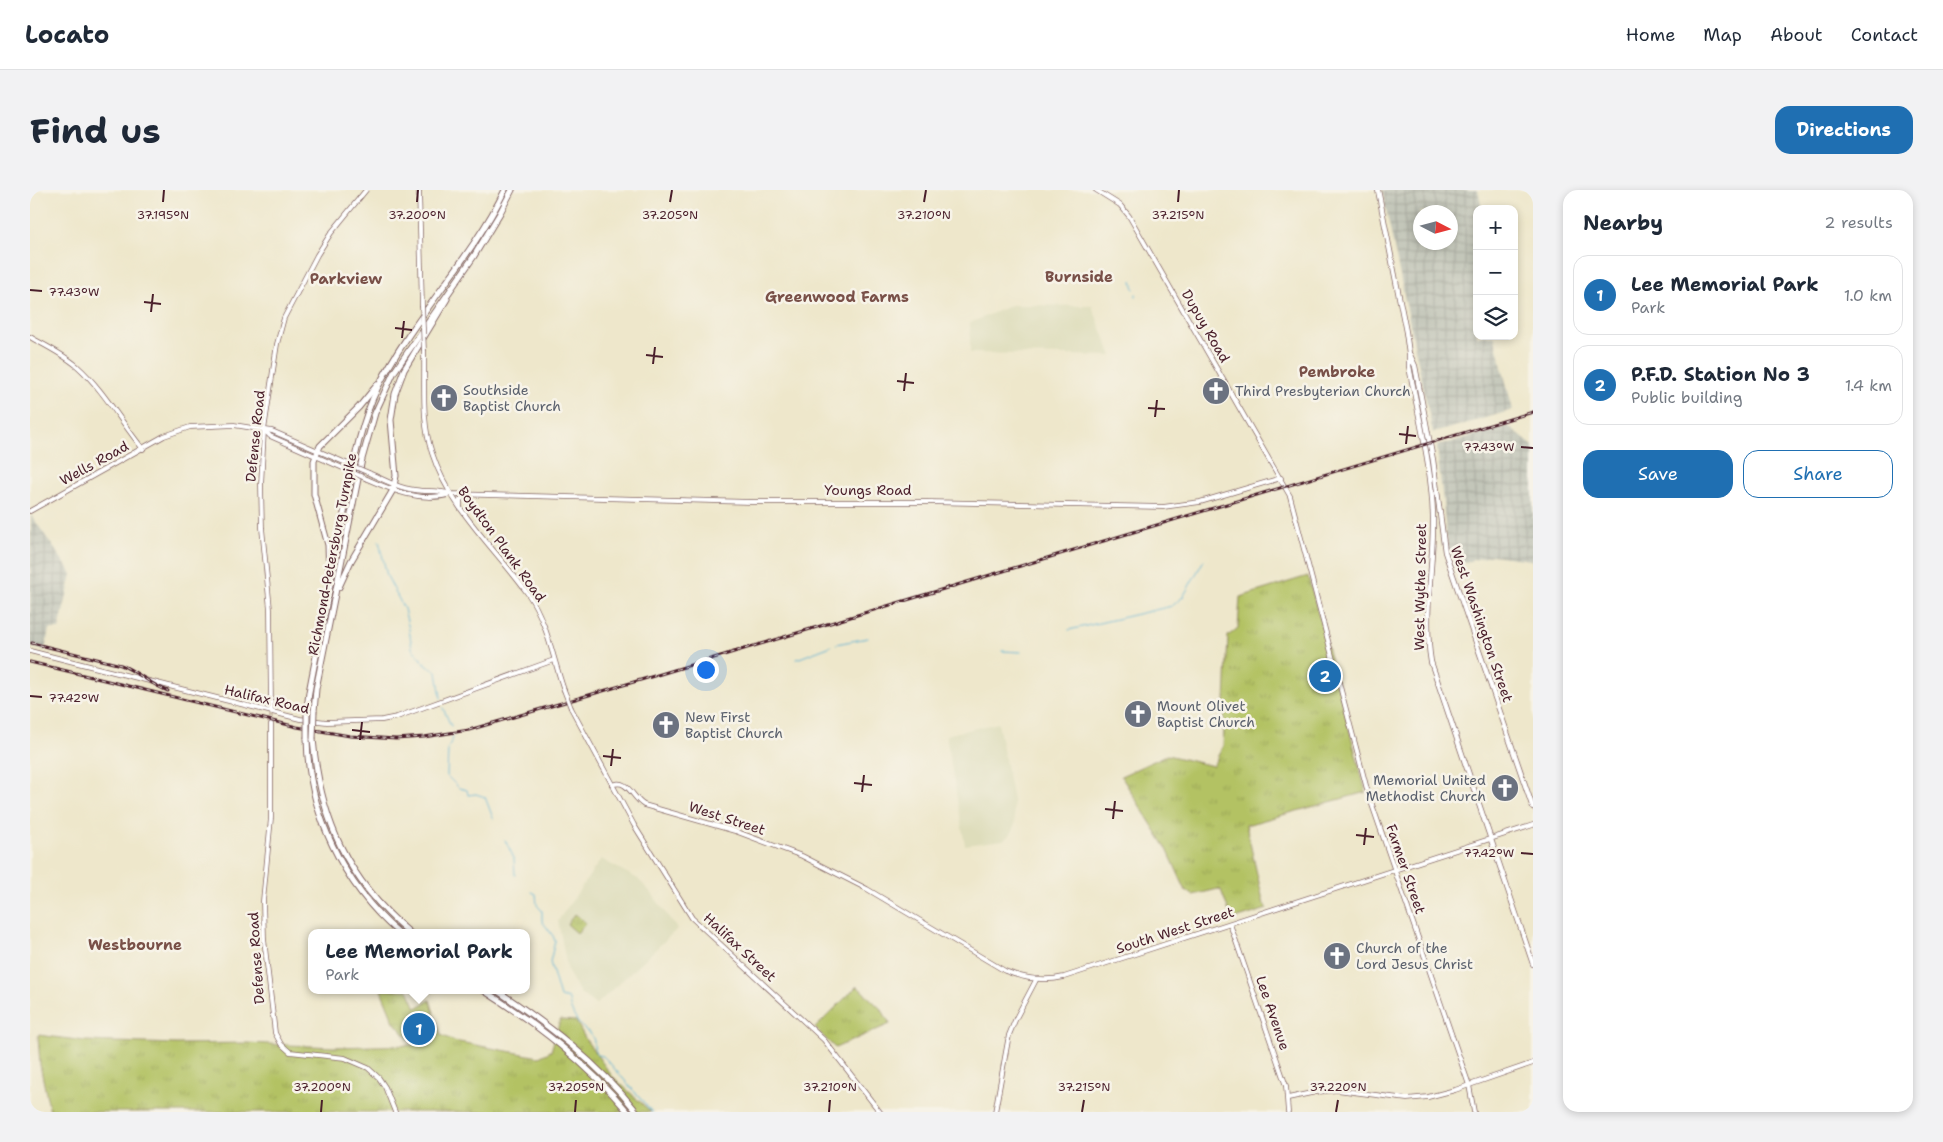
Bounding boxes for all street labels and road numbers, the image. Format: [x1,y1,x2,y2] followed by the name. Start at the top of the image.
[1178,286,1234,366] street label: Dupuy Road
[241,389,269,483] street label: Defense Road
[56,437,132,489] street label: Wells Road
[304,451,360,657] street label: Richmond-Petersburg Turnpike
[824,481,912,499] street label: Youngs Road
[454,483,550,605] street label: Boydton Plank Road
[1410,523,1430,651] street label: West Wythe Street
[1447,543,1517,705] street label: West Washington Street
[223,680,312,718] street label: Halifax Road
[686,797,768,839] street label: West Street
[1382,822,1430,916] street label: Farmer Street
[1114,902,1236,958] street label: South West Street
[700,909,780,985] street label: Halifax Street
[244,911,268,1005] street label: Defense Road
[1252,974,1294,1053] street label: Lee Avenue

